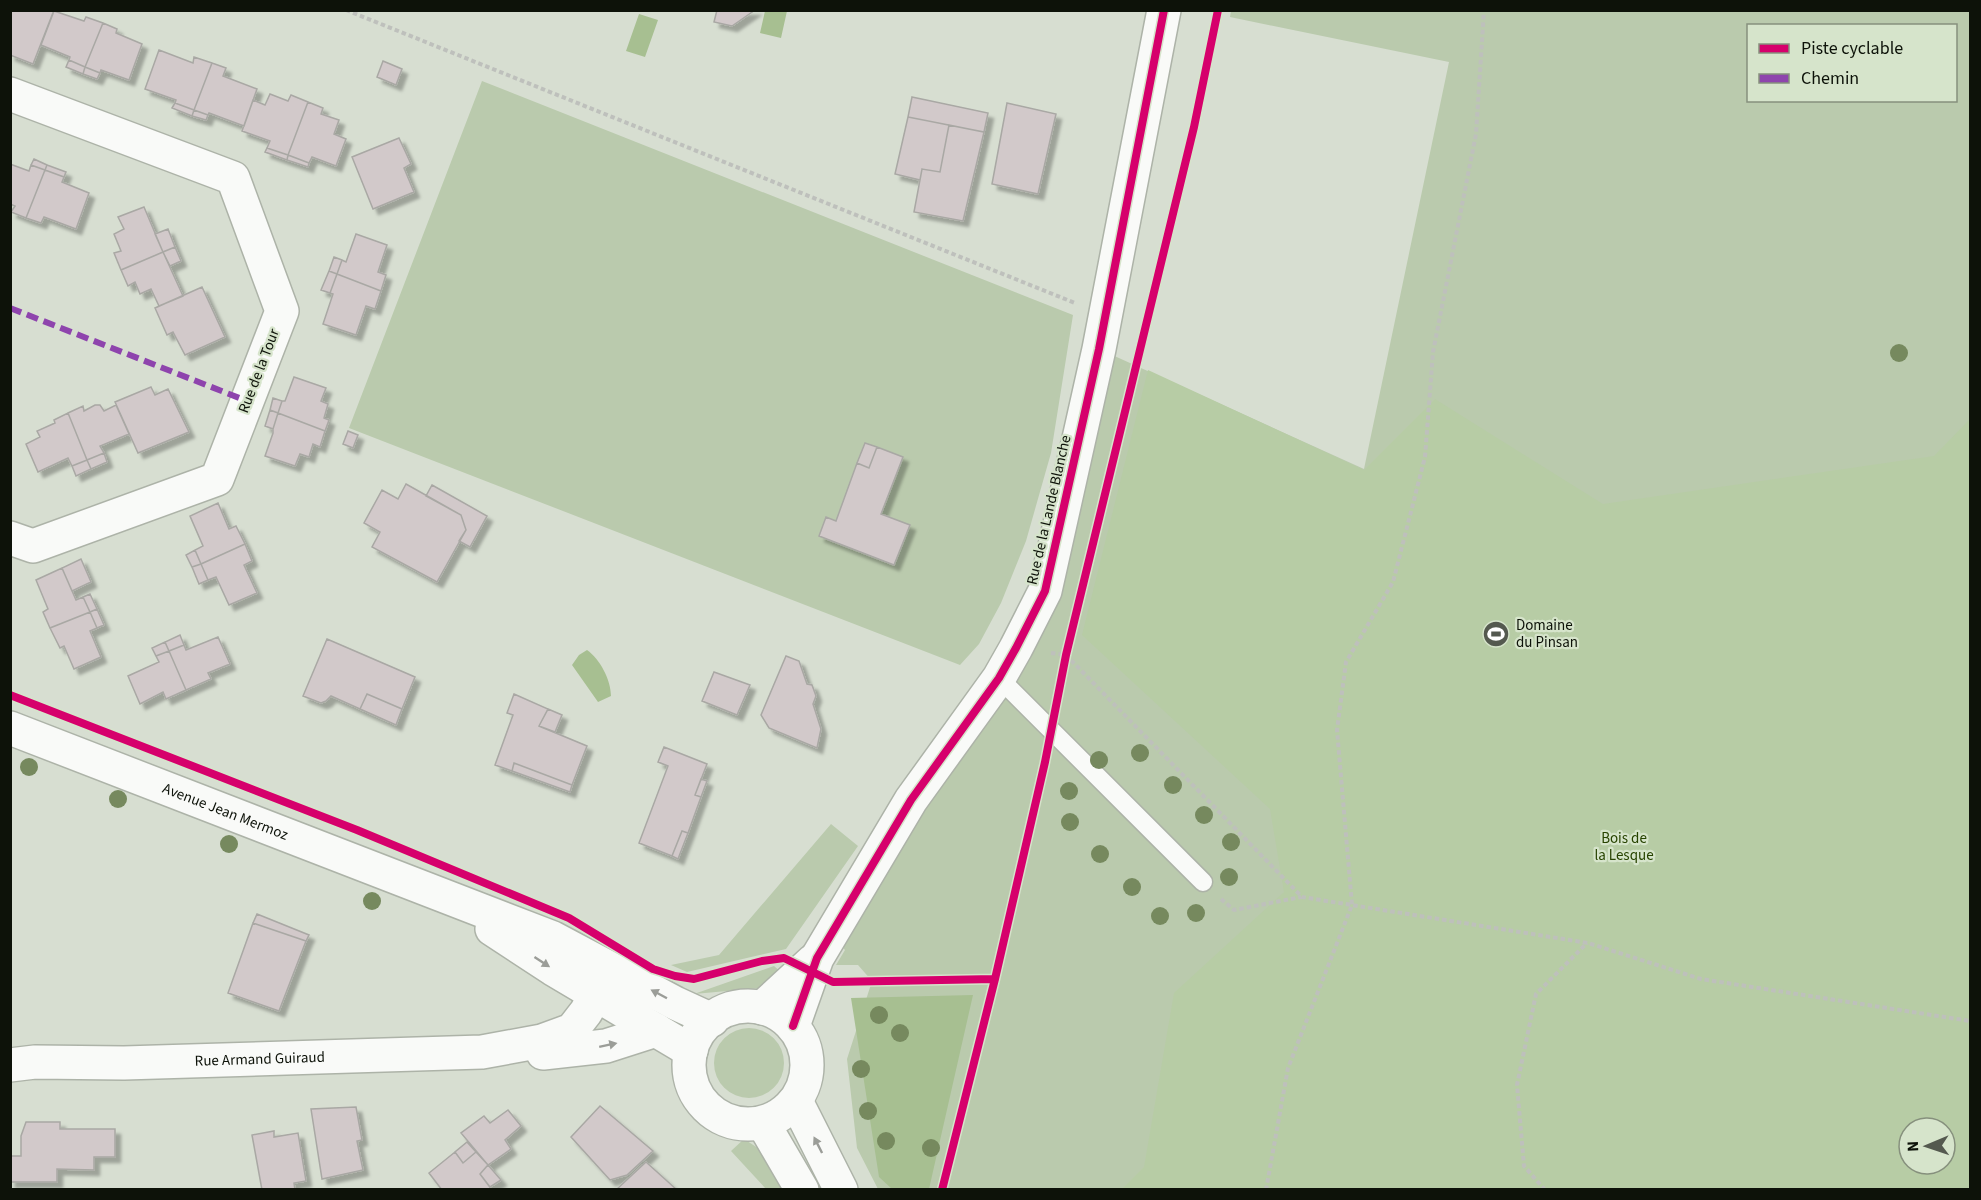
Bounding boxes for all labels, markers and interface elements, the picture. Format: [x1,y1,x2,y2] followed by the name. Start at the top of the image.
[1747,24,1957,102] legend
[1801,36,1903,61] text: Piste cyclable
[1801,66,1859,91] text: Chemin
[233,325,285,416] street label: Rue de la Tour
[1022,433,1076,587] street label: Rue de la Lande Blanche
[1516,615,1578,653] place label: Domaine du Pinsan
[1481,619,1511,649] sports icon: Domaine du Pinsan
[160,778,291,845] street label: Avenue Jean Mermoz
[1594,828,1654,866] park label: Bois de la Lesque
[534,956,550,967] one-way arrow
[650,989,667,999] one-way arrow
[599,1040,618,1049] one-way arrow
[194,1046,325,1071] street label: Rue Armand Guiraud
[1897,1116,1957,1176] north arrow
[814,1137,823,1154] one-way arrow
[1902,1141,1924,1152] text: N

